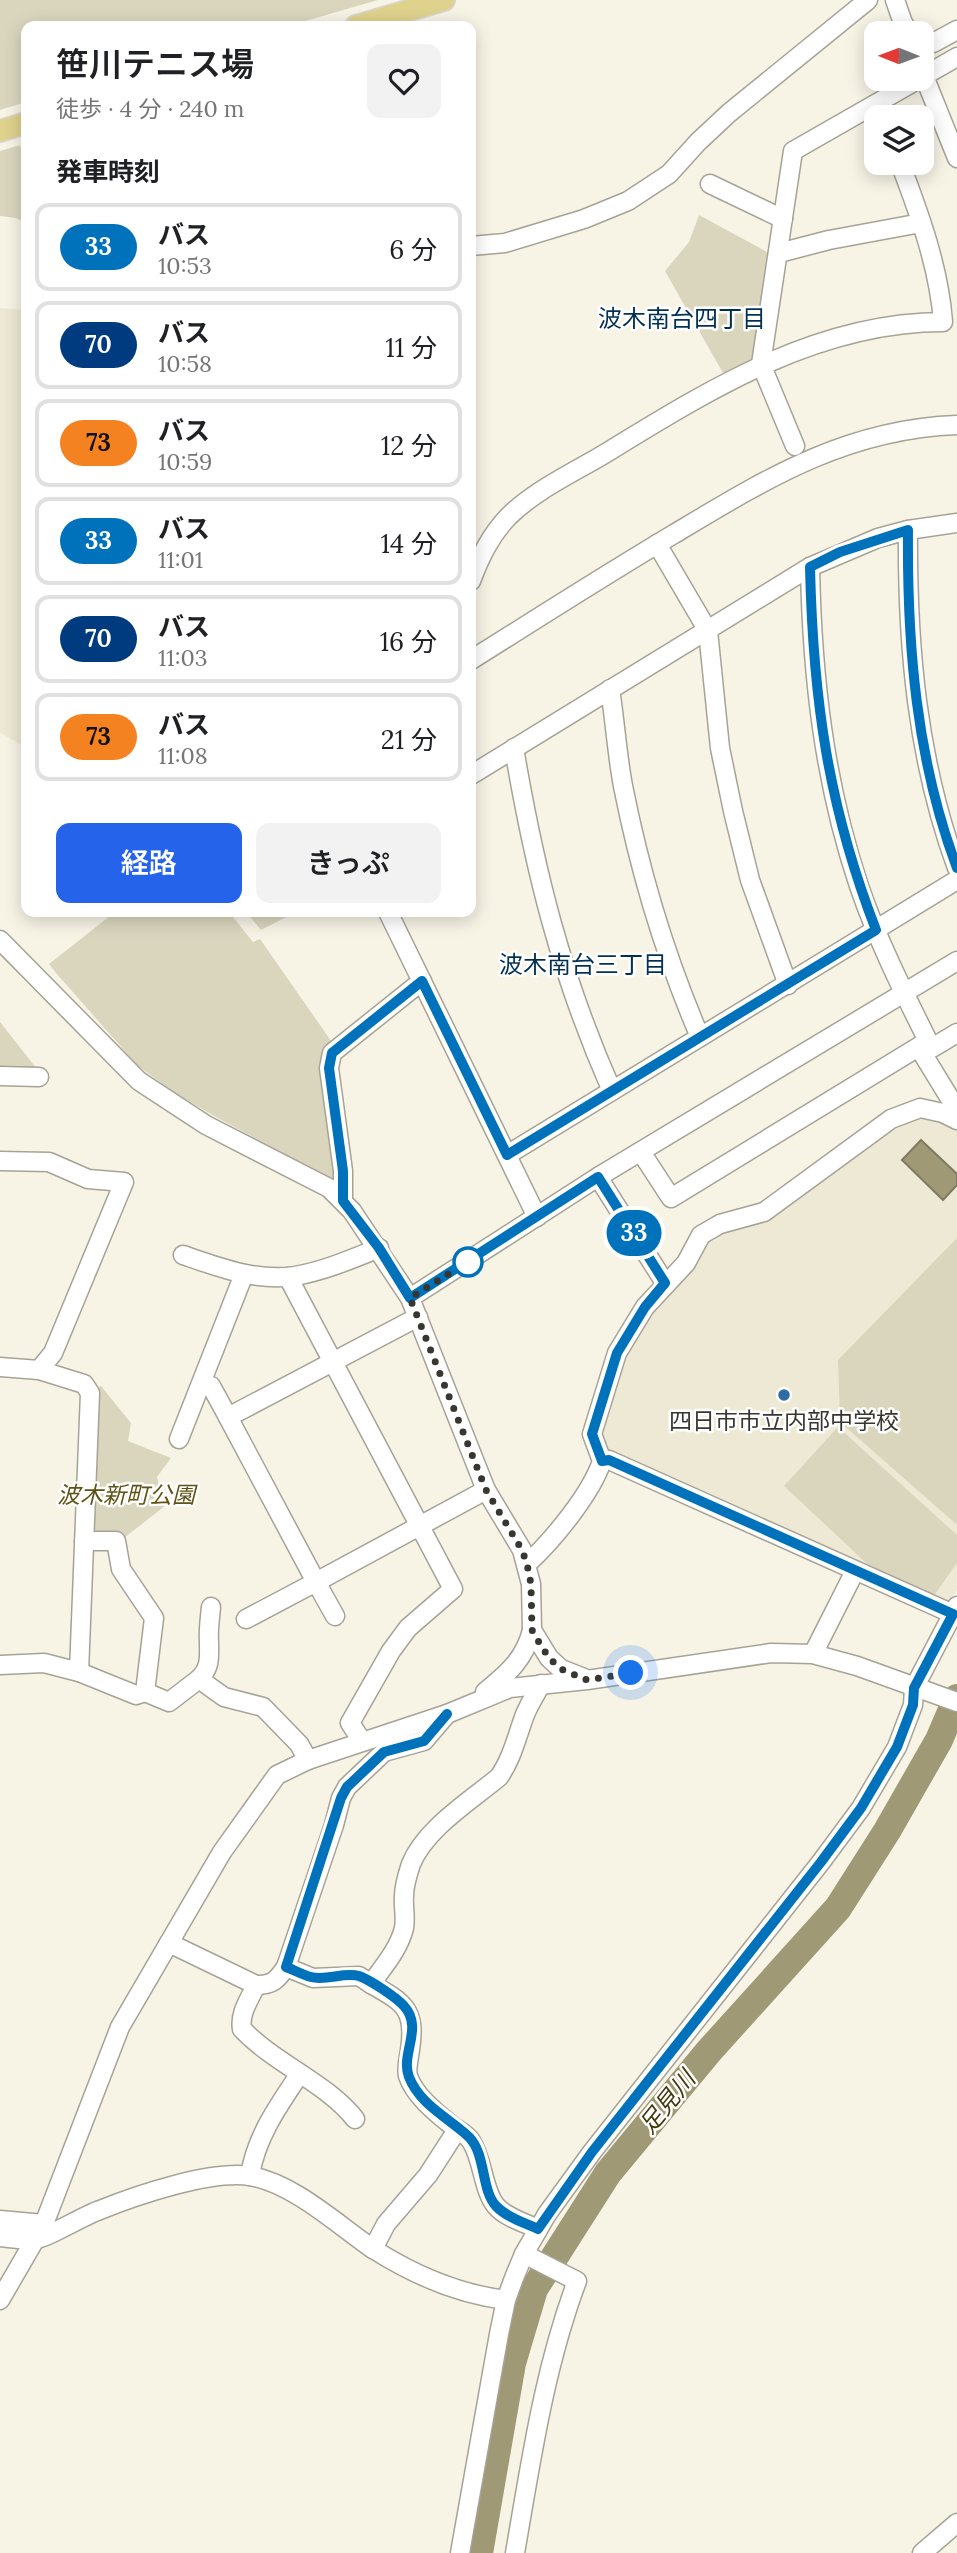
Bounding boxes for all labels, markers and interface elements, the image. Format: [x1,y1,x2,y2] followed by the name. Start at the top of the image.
[864,21,934,91] north arrow
[864,21,934,175] map controls
[56,43,254,85] text: 笹川テニス場
[367,44,441,118] button: heart
[56,94,244,123] text: 徒歩 · 4 分 · 240 m
[864,105,934,175] button: layers
[56,155,160,188] text: 発車時刻
[158,218,210,251] text: バス
[85,231,112,262] text: 33
[389,233,437,266] text: 6 分
[158,251,212,280] text: 10:53
[598,303,766,334] district label: 波木南台四丁目
[158,316,210,349] text: バス
[85,329,112,360] text: 70
[385,331,437,364] text: 11 分
[158,349,212,378] text: 10:58
[158,414,210,447] text: バス
[86,427,111,458] text: 73
[381,429,437,462] text: 12 分
[158,447,212,476] text: 10:59
[158,512,210,545] text: バス
[85,525,112,556] text: 33
[381,527,437,560] text: 14 分
[158,545,203,574] text: 11:01
[158,610,210,643] text: バス
[85,623,112,654] text: 70
[380,625,437,658] text: 16 分
[158,643,208,672] text: 11:03
[158,708,210,741] text: バス
[86,721,111,752] text: 73
[381,723,437,756] text: 21 分
[158,741,208,770] text: 11:08
[56,823,242,903] button: 経路
[256,823,441,903] button: きっぷ
[499,949,667,980] district label: 波木南台三丁目
[602,1210,666,1256] line badge: 33
[621,1217,647,1248] text: 33
[453,1247,483,1277] unlabelled marker
[776,1387,792,1403] marker: 四日市市立内部中学校
[669,1406,899,1435] place label: 四日市市立内部中学校
[57,1480,198,1509] park label: 波木新町公園
[613,1655,648,1690] your location
[632,2062,704,2140] water label: 足見川

